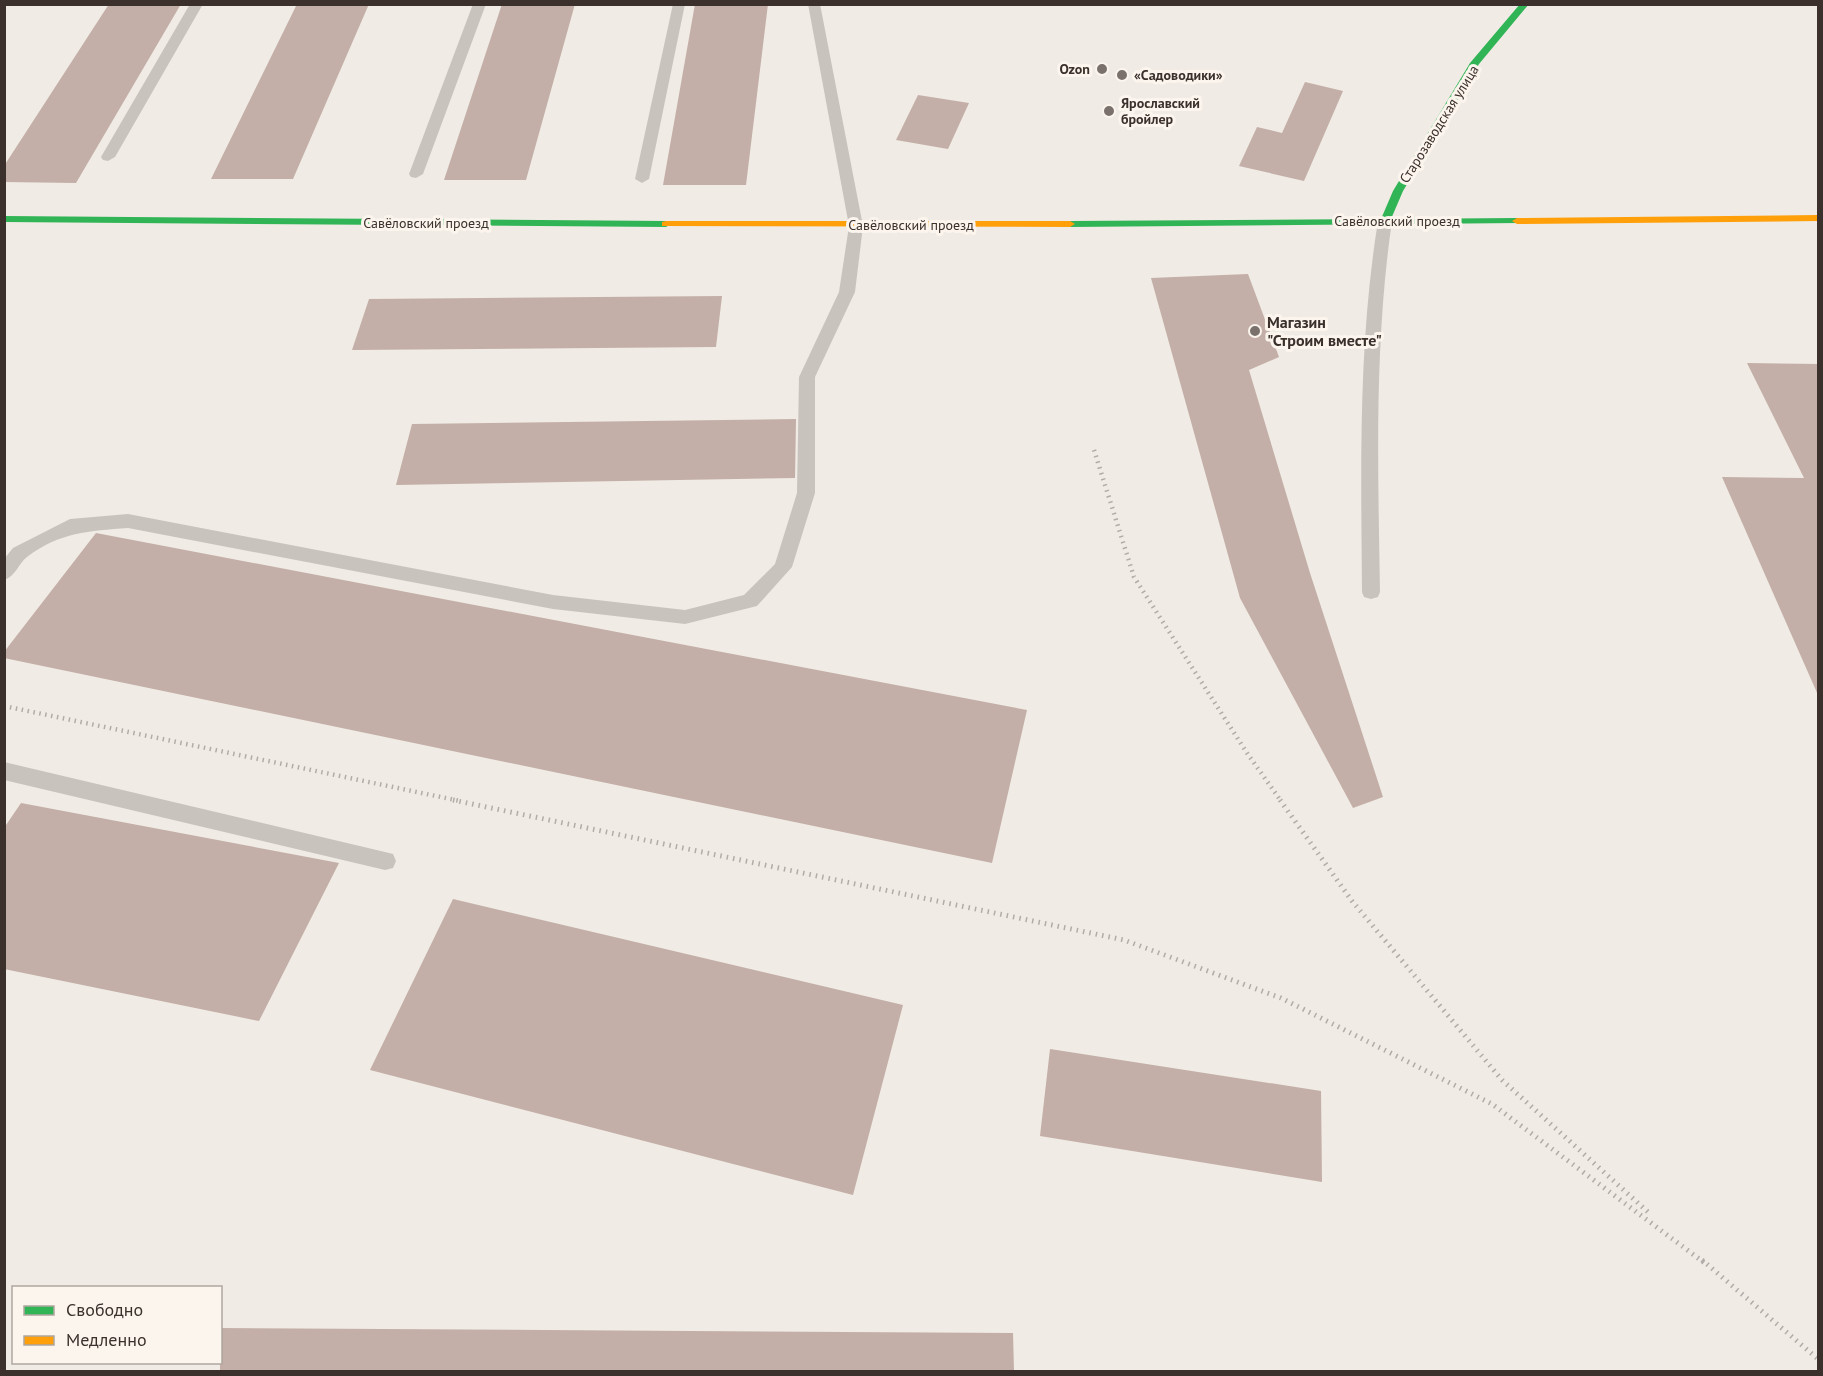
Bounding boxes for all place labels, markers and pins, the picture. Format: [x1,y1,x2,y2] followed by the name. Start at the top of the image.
[1059,60,1090,78] place label: Ozon
[1095,62,1109,76] marker: Ozon
[1134,66,1223,84] place label: «Садоводики»
[1115,68,1129,82] marker: «Садоводики»
[1121,94,1200,128] place label: Ярославский бройлер
[1102,104,1116,118] marker: Ярославский бройлер
[1267,312,1382,350] place label: Магазин "Строим вместе"
[1248,324,1262,338] marker: Магазин "Строим вместе"

